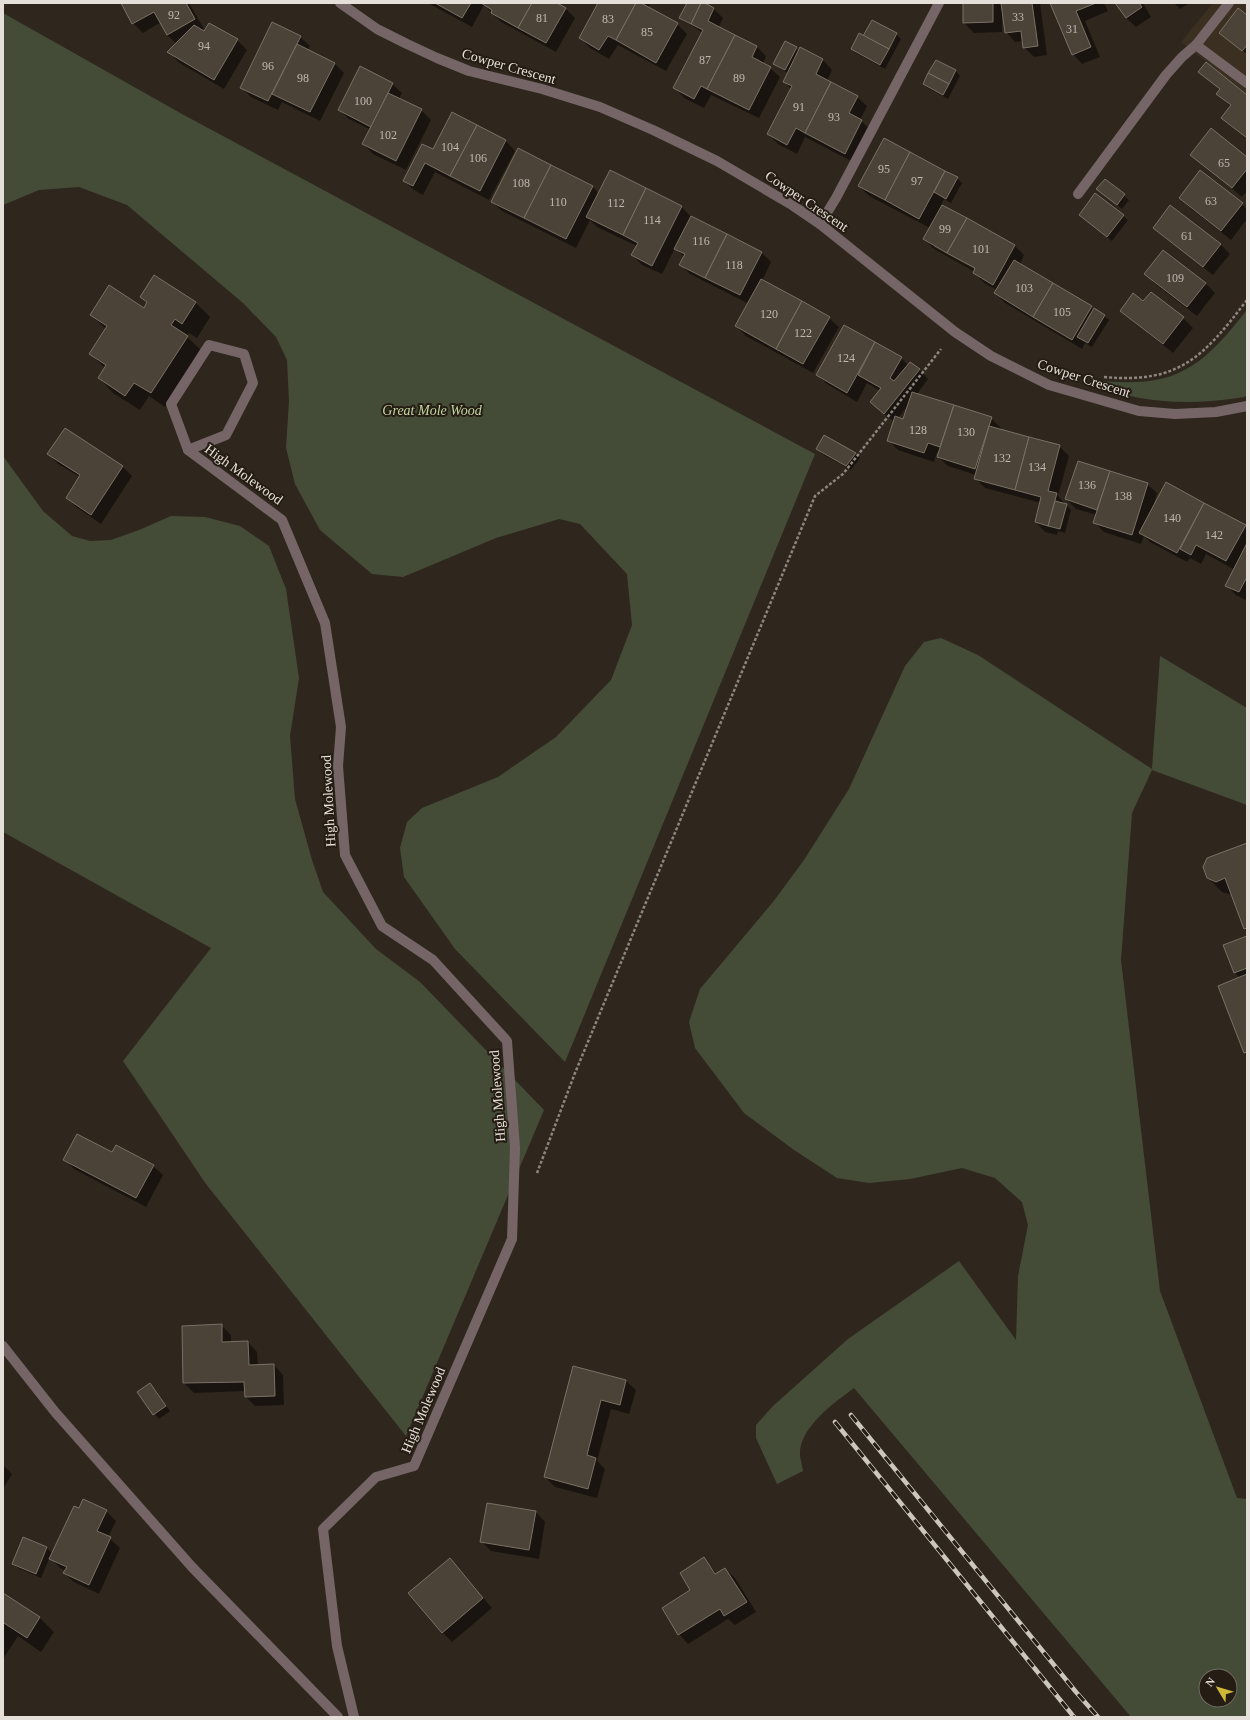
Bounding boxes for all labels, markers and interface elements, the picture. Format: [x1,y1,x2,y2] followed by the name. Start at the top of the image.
[168,8,180,22] house number: 92
[1012,10,1024,24] house number: 33
[536,11,548,25] house number: 81
[602,12,614,26] house number: 83
[1066,22,1078,36] house number: 31
[641,25,653,39] house number: 85
[198,39,210,53] house number: 94
[460,46,558,87] street label: Cowper Crescent
[699,53,711,67] house number: 87
[262,59,274,73] house number: 96
[297,71,309,85] house number: 98
[733,71,745,85] house number: 89
[354,94,372,108] house number: 100
[793,100,805,114] house number: 91
[828,110,840,124] house number: 93
[379,128,397,142] house number: 102
[441,140,459,154] house number: 104
[469,151,487,165] house number: 106
[1218,156,1230,170] house number: 65
[878,162,890,176] house number: 95
[762,168,851,235] street label: Cowper Crescent
[911,174,923,188] house number: 97
[512,176,530,190] house number: 108
[1205,194,1217,208] house number: 63
[549,195,567,209] house number: 110
[607,196,625,210] house number: 112
[643,213,661,227] house number: 114
[939,222,951,236] house number: 99
[1181,229,1193,243] house number: 61
[692,234,710,248] house number: 116
[972,242,990,256] house number: 101
[725,258,743,272] house number: 118
[1166,271,1184,285] house number: 109
[1015,281,1033,295] house number: 103
[1053,305,1071,319] house number: 105
[760,307,778,321] house number: 120
[794,326,812,340] house number: 122
[837,351,855,365] house number: 124
[1035,356,1132,401] street label: Cowper Crescent
[382,403,483,418] park label: Great Mole Wood
[909,423,927,437] house number: 128
[957,425,975,439] house number: 130
[202,441,285,508] street label: High Molewood
[993,451,1011,465] house number: 132
[1028,460,1046,474] house number: 134
[1078,478,1096,492] house number: 136
[1114,489,1132,503] house number: 138
[1163,511,1181,525] house number: 140
[1205,528,1223,542] house number: 142
[319,755,338,847] street label: High Molewood
[487,1049,508,1142] street label: High Molewood
[399,1365,448,1456] street label: High Molewood
[1198,1668,1238,1708] north arrow
[1203,1675,1217,1689] text: N

